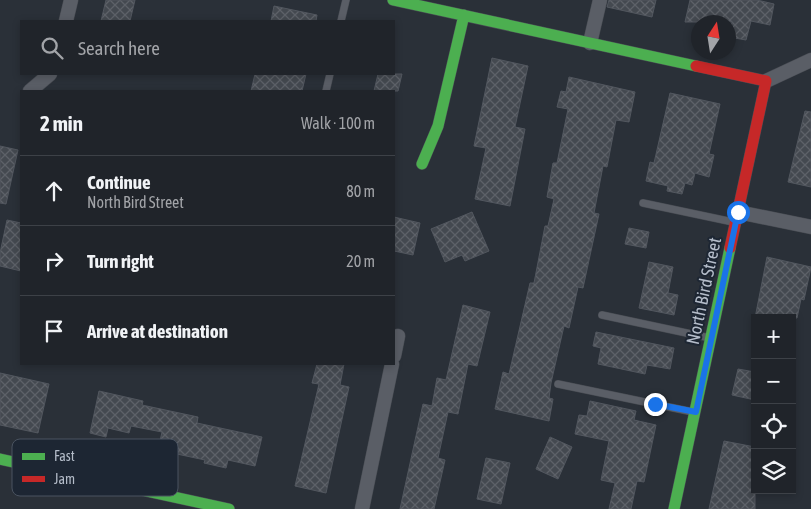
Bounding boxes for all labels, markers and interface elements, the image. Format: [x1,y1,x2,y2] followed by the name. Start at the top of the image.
[691,15,736,60] north arrow
[20,20,395,75] search box
[38,34,66,62] icon: search
[78,37,160,59] text: Search here
[40,111,83,135] text: 2 min
[301,114,375,132] text: Walk · 100 m
[87,171,151,193] text: Continue
[40,177,68,205] icon: ahead
[346,182,375,200] text: 80 m
[87,193,184,211] text: North Bird Street
[727,201,750,224] route start
[682,235,725,346] street label: North Bird Street
[40,247,68,275] icon: right
[87,250,154,272] text: Turn right
[346,252,375,270] text: 20 m
[751,314,796,494] map controls
[751,314,796,359] button: +
[40,317,68,345] icon: arrive
[87,320,228,342] text: Arrive at destination
[751,359,796,404] button: −
[644,393,667,416] route end
[751,404,796,449] button: locate
[12,439,178,496] legend
[54,448,75,464] text: Fast
[751,449,796,494] button: layers
[54,471,75,487] text: Jam

